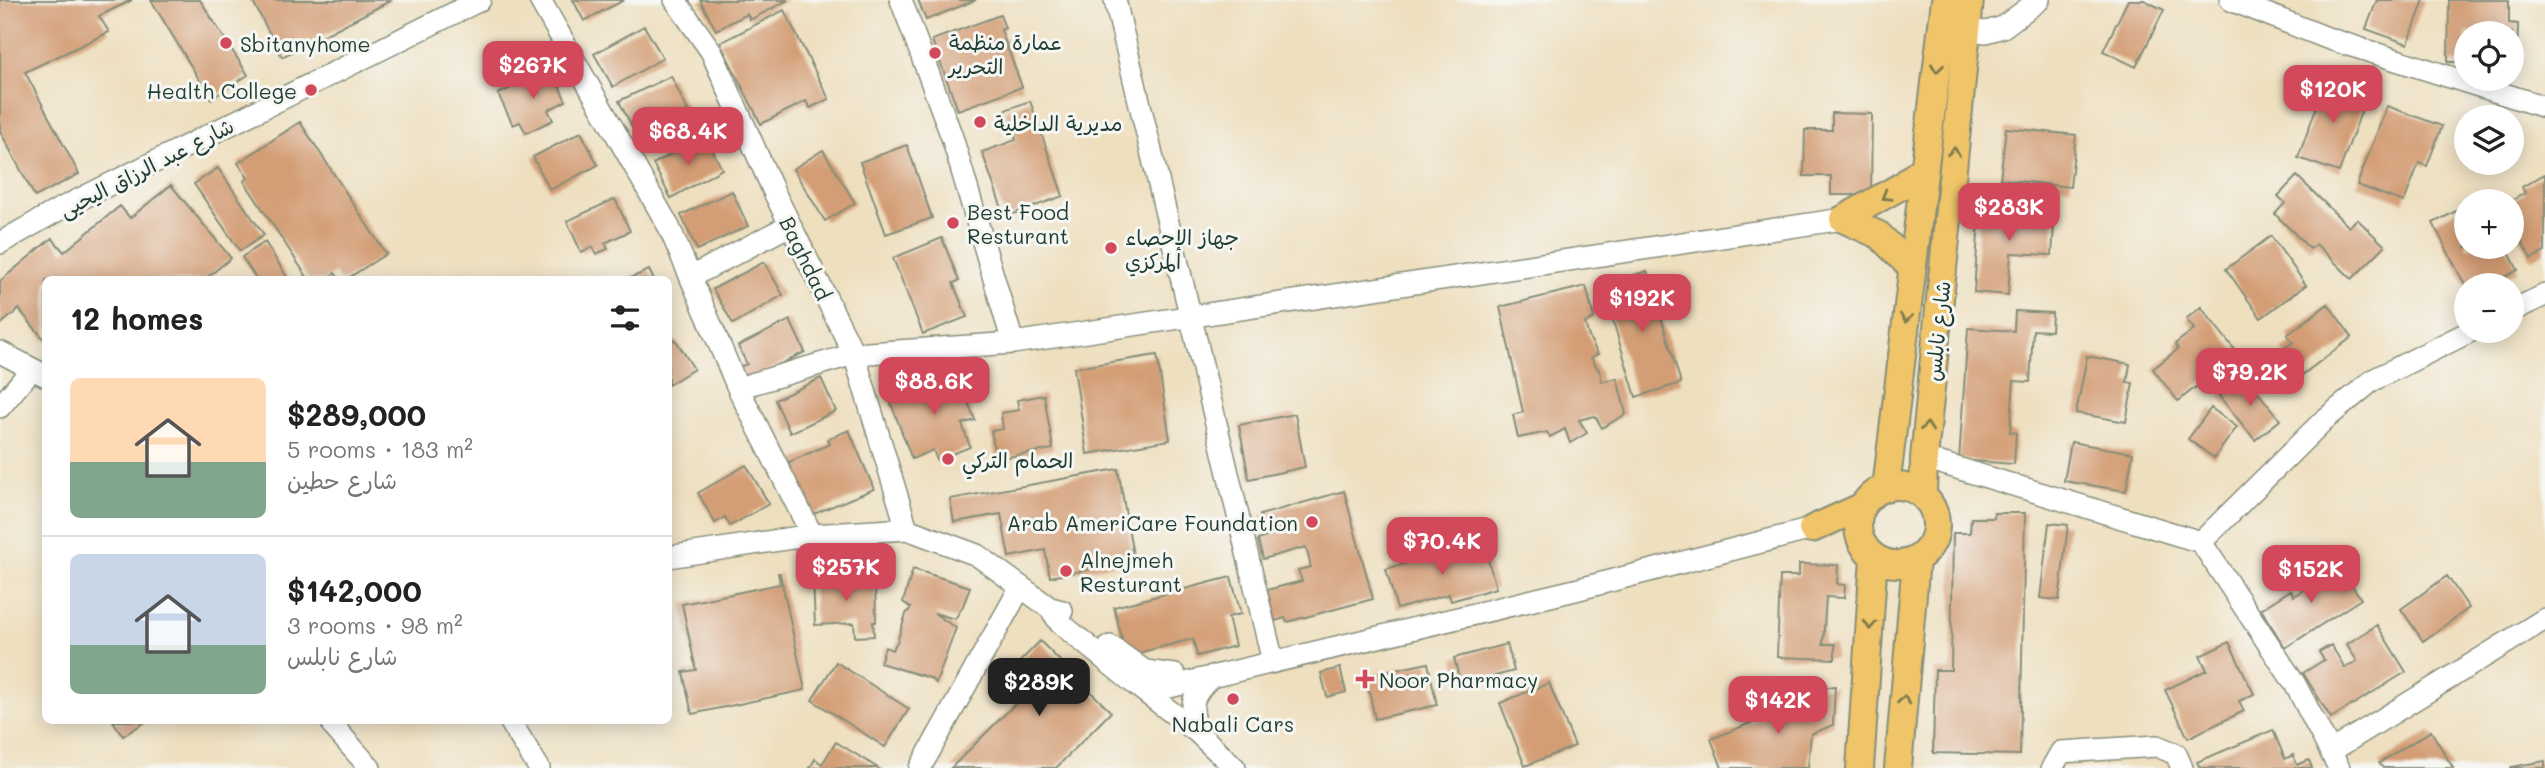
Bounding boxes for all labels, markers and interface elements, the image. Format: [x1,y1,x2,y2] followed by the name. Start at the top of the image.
[2454,21,2524,343] map controls
[2454,21,2524,91] button: locate
[947,28,1063,79] place label: عمارة منظمة التحرير
[240,30,371,57] place label: Sbitanyhome
[218,35,234,51] marker: Sbitanyhome
[484,42,582,101] pin: $267K
[927,45,943,61] marker: عمارة منظمة التحرير
[499,49,567,79] text: $267K
[1930,62,1945,74] one-way arrow
[2284,66,2382,125] pin: $120K
[2299,73,2367,103] text: $120K
[147,77,297,104] place label: Health College
[303,82,319,98] marker: Health College
[2454,105,2524,175] button: layers
[631,108,745,167] pin: $68.4K
[994,109,1122,136] place label: مديرية الداخلية
[54,111,239,225] street label: شارع عبد الرزاق اليحيى
[972,114,988,130] marker: مديرية الداخلية
[648,115,728,145] text: $68.4K
[1947,147,1962,158] one-way arrow
[1960,184,2058,243] pin: $283K
[1880,188,1893,201] one-way arrow
[2454,189,2524,259] button: +
[1974,191,2044,221] text: $283K
[967,198,1069,249] place label: Best Food Resturant
[774,212,838,304] street label: Baghdad
[945,215,961,231] marker: Best Food Resturant
[1125,223,1239,277] place label: جهاز الإحصاء المركزي
[1103,240,1119,256] marker: جهاز الإحصاء المركزي
[2454,273,2524,343] button: −
[1593,274,1691,334] pin: $192K
[1918,279,1959,383] street label: شارع نابلس
[1609,282,1675,312] text: $192K
[70,298,203,338] text: 12 homes
[606,299,644,337] icon: filters
[1899,313,1914,324] one-way arrow
[2193,348,2307,408] pin: $79.2K
[2212,356,2288,386] text: $79.2K
[877,358,991,417] pin: $88.6K
[895,365,973,395] text: $88.6K
[287,394,426,434] text: $289,000
[126,406,210,490] icon: home
[1919,422,1934,433] one-way arrow
[287,434,473,464] text: 5 rooms · 183 m²
[962,446,1073,480] place label: الحمام التركي
[940,451,956,467] marker: الحمام التركي
[287,465,397,495] text: شارع حطين
[1007,509,1298,536] place label: Arab AmeriCare Foundation
[1304,514,1320,530] marker: Arab AmeriCare Foundation
[1385,518,1499,577] pin: $70.4K
[1403,525,1481,555] text: $70.4K
[797,544,895,603] pin: $257K
[1080,546,1182,597] place label: Alnejmeh Resturant
[2262,546,2360,605] pin: $152K
[812,551,880,581] text: $257K
[2278,553,2344,583] text: $152K
[1058,563,1074,579] marker: Alnejmeh Resturant
[287,570,422,610] text: $142,000
[126,582,210,666] icon: home
[287,610,463,640] text: 3 rooms · 98 m²
[1862,620,1877,631] one-way arrow
[287,641,398,671] text: شارع نابلس
[990,658,1088,718] pin: $289K
[1004,666,1074,696] text: $289K
[1379,666,1538,693] place label: Noor Pharmacy
[1357,671,1373,687] marker: Noor Pharmacy
[1729,676,1827,736] pin: $142K
[1745,684,1811,714] text: $142K
[1225,691,1241,707] marker: Nabali Cars
[1896,694,1911,705] one-way arrow
[1172,710,1294,737] place label: Nabali Cars

